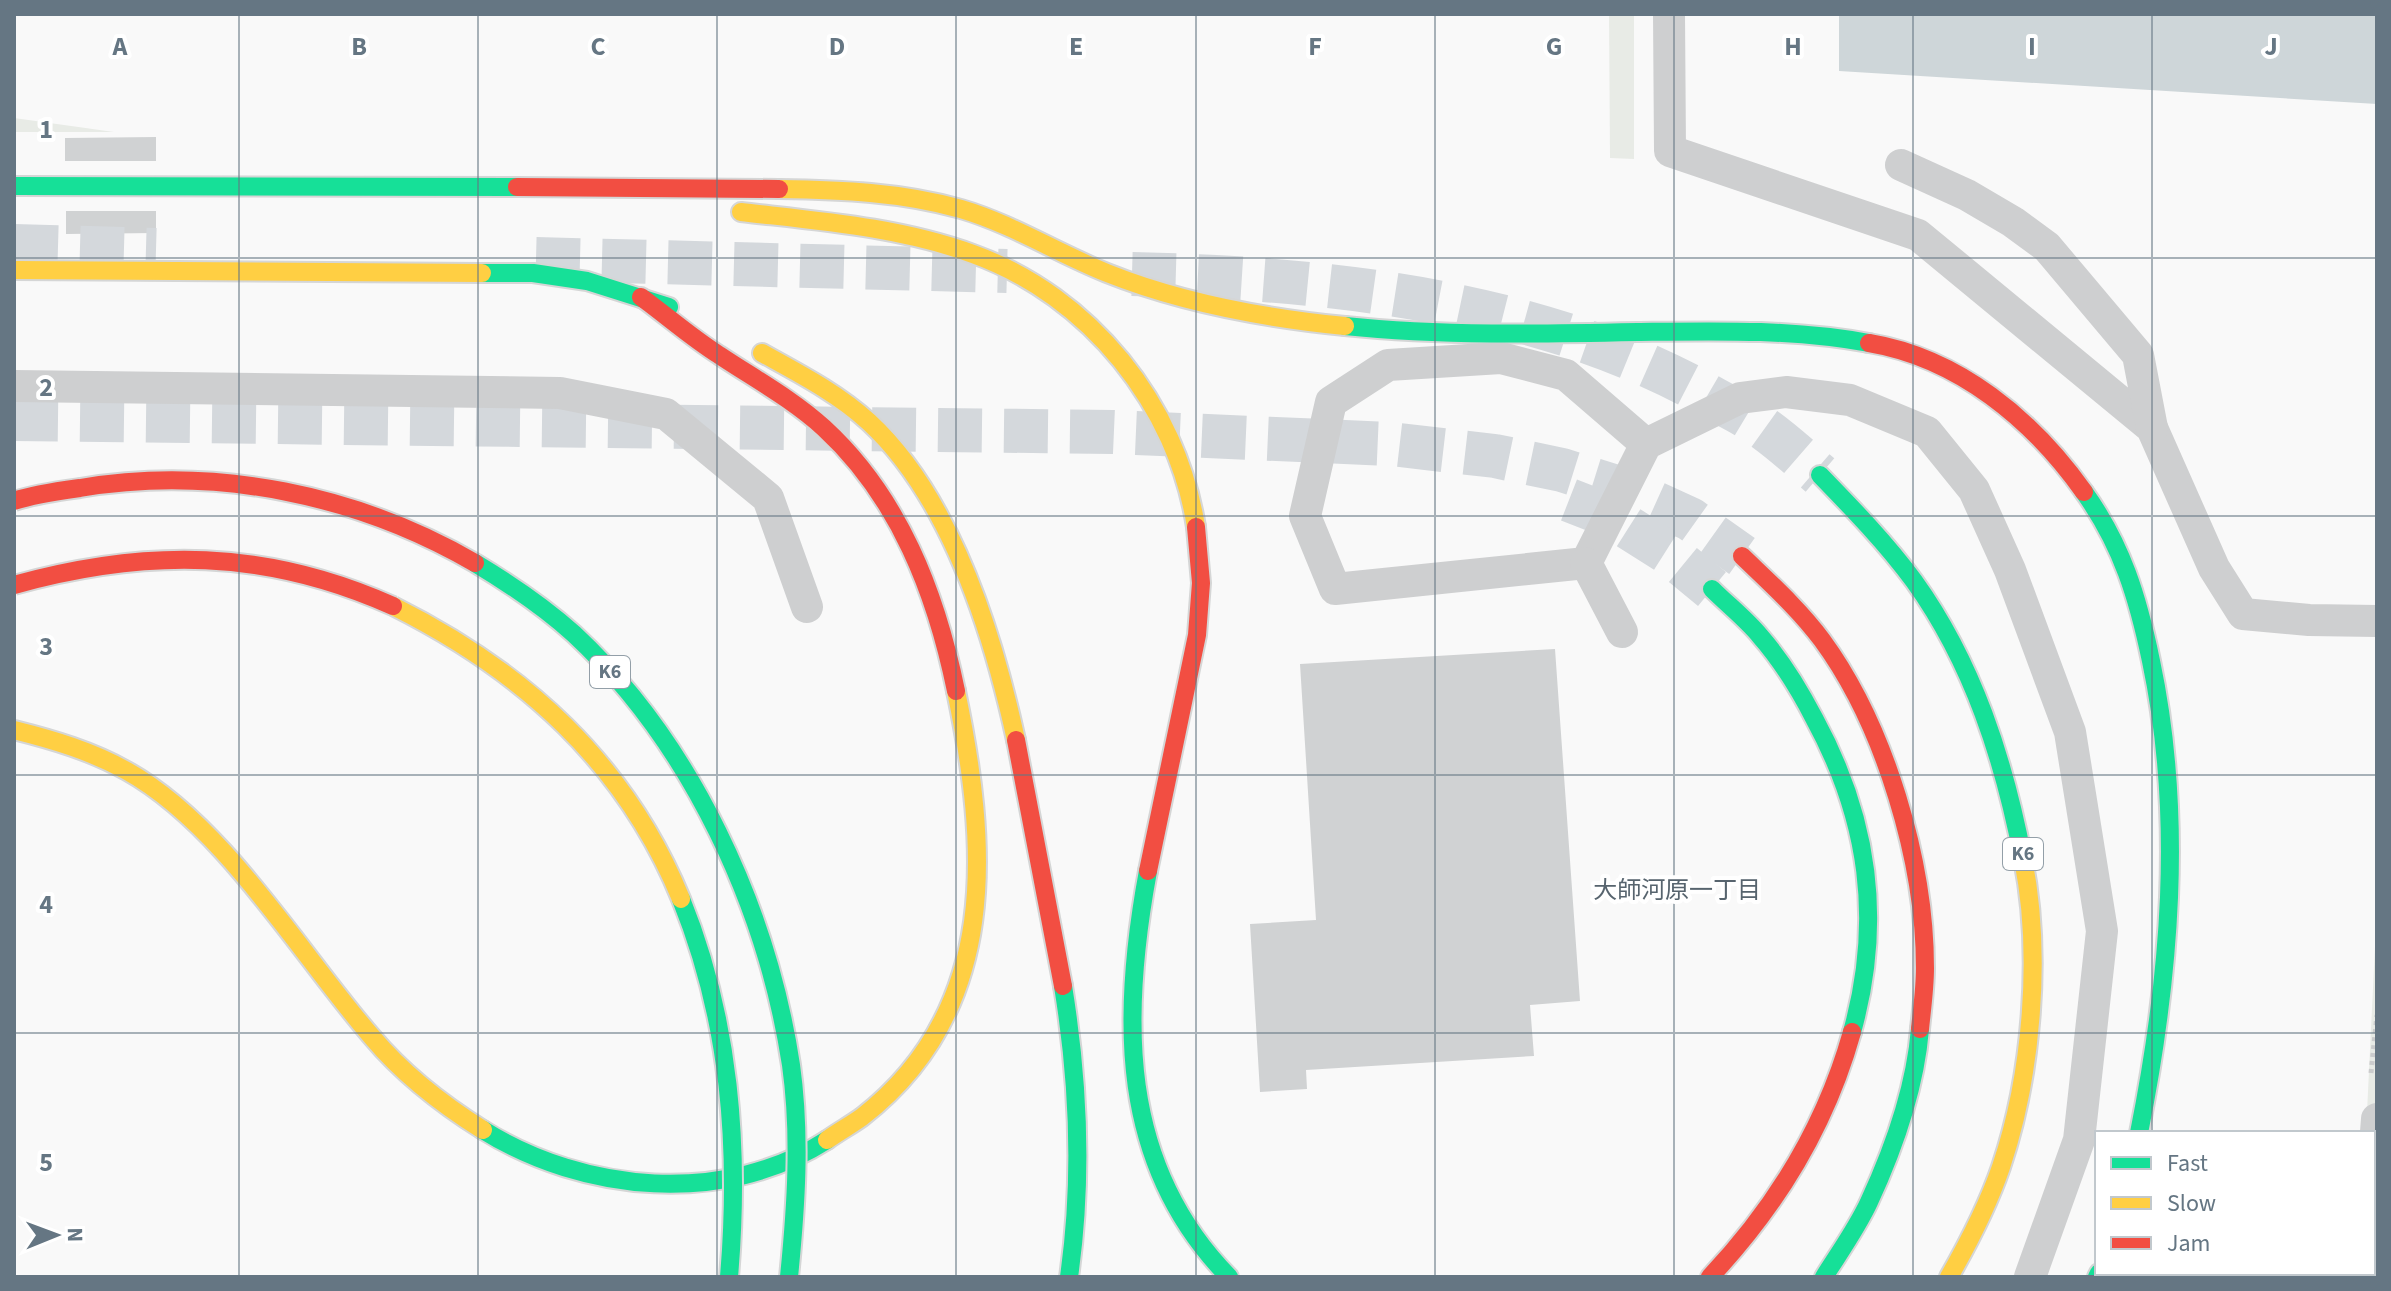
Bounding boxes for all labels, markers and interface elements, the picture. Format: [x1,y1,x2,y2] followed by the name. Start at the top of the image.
[112,28,129,65] text: A
[351,28,367,65] text: B
[590,28,606,65] text: C
[829,28,845,65] text: D
[1069,28,1083,65] text: E
[1308,28,1322,65] text: F
[1546,28,1562,65] text: G
[1784,28,1802,65] text: H
[2028,28,2036,65] text: I
[2264,28,2278,65] text: J
[39,111,53,148] text: 1
[39,369,53,406] text: 2
[39,628,53,665] text: 3
[590,656,630,688] road number: K6
[2003,838,2043,870] road number: K6
[1593,873,1761,908] district label: 大師河原一丁目
[39,886,53,923] text: 4
[2095,1131,2375,1275] legend
[39,1144,53,1181] text: 5
[2167,1146,2208,1181] text: Fast
[2167,1186,2216,1221] text: Slow
[16,1195,96,1275] north arrow
[2167,1226,2211,1261] text: Jam
[59,1227,91,1242] text: N

